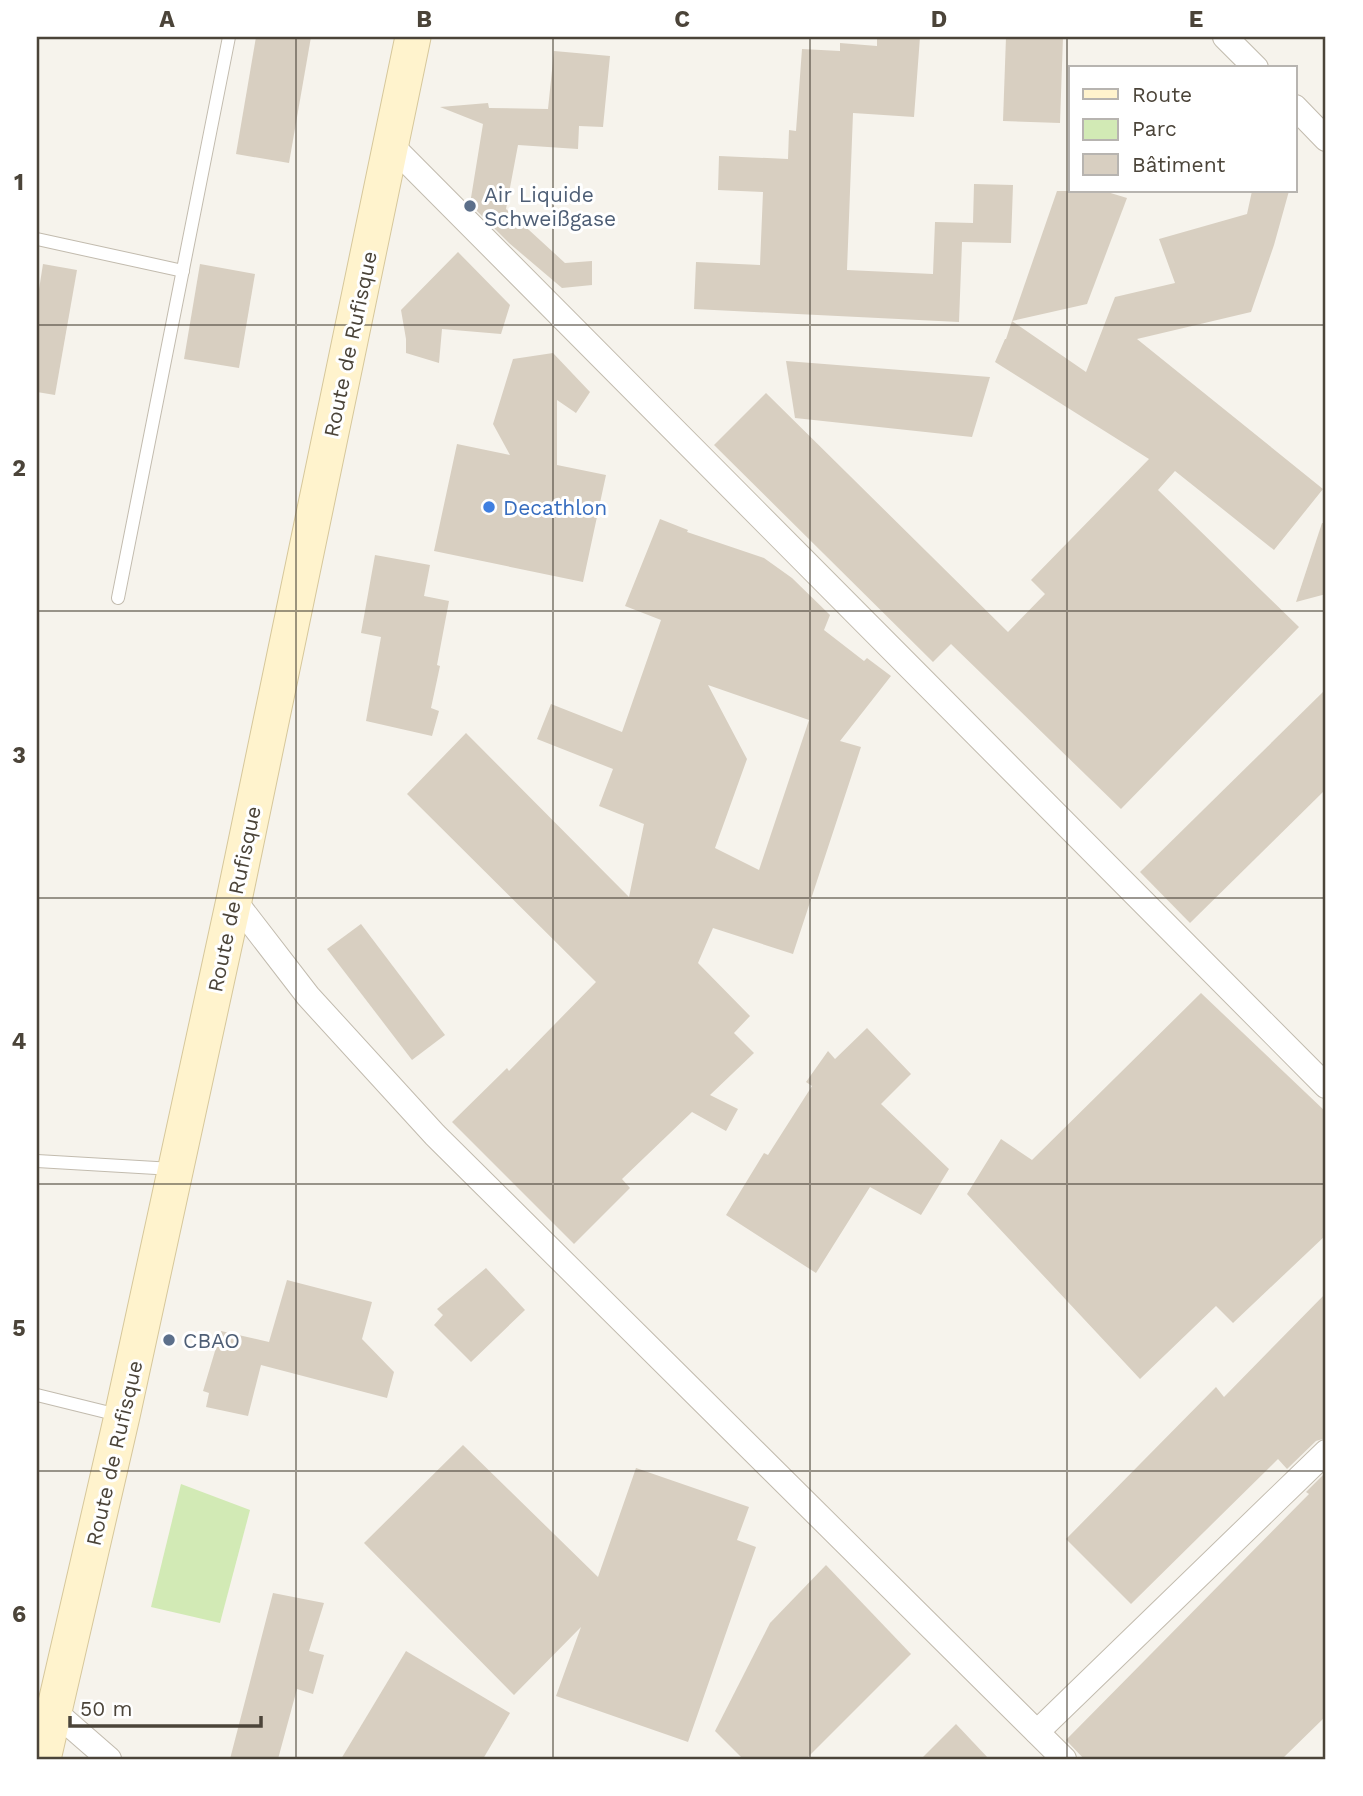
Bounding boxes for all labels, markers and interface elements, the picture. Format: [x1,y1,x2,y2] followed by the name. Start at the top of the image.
[159,6,175,33] text: A
[416,6,432,33] text: B
[674,6,690,33] text: C
[931,6,947,33] text: D
[1189,6,1203,33] text: E
[1069,66,1296,192] legend
[1132,82,1192,107] text: Route
[1132,116,1177,141] text: Parc
[1132,152,1226,177] text: Bâtiment
[14,169,24,196] text: 1
[484,182,616,231] place label: Air Liquide Schweißgase
[462,198,478,214] marker: Air Liquide Schweißgase
[318,249,382,439] street label: Route de Rufisque
[12,455,26,482] text: 2
[503,495,607,520] place label: Decathlon
[481,499,497,515] marker: Decathlon
[12,742,26,769] text: 3
[202,804,266,994] street label: Route de Rufisque
[12,1028,27,1055] text: 4
[12,1315,26,1342] text: 5
[183,1328,240,1353] place label: CBAO
[161,1332,177,1348] marker: CBAO
[81,1358,147,1548] street label: Route de Rufisque
[12,1601,26,1628] text: 6
[70,1684,261,1728] scale bar
[80,1696,132,1721] text: 50 m

